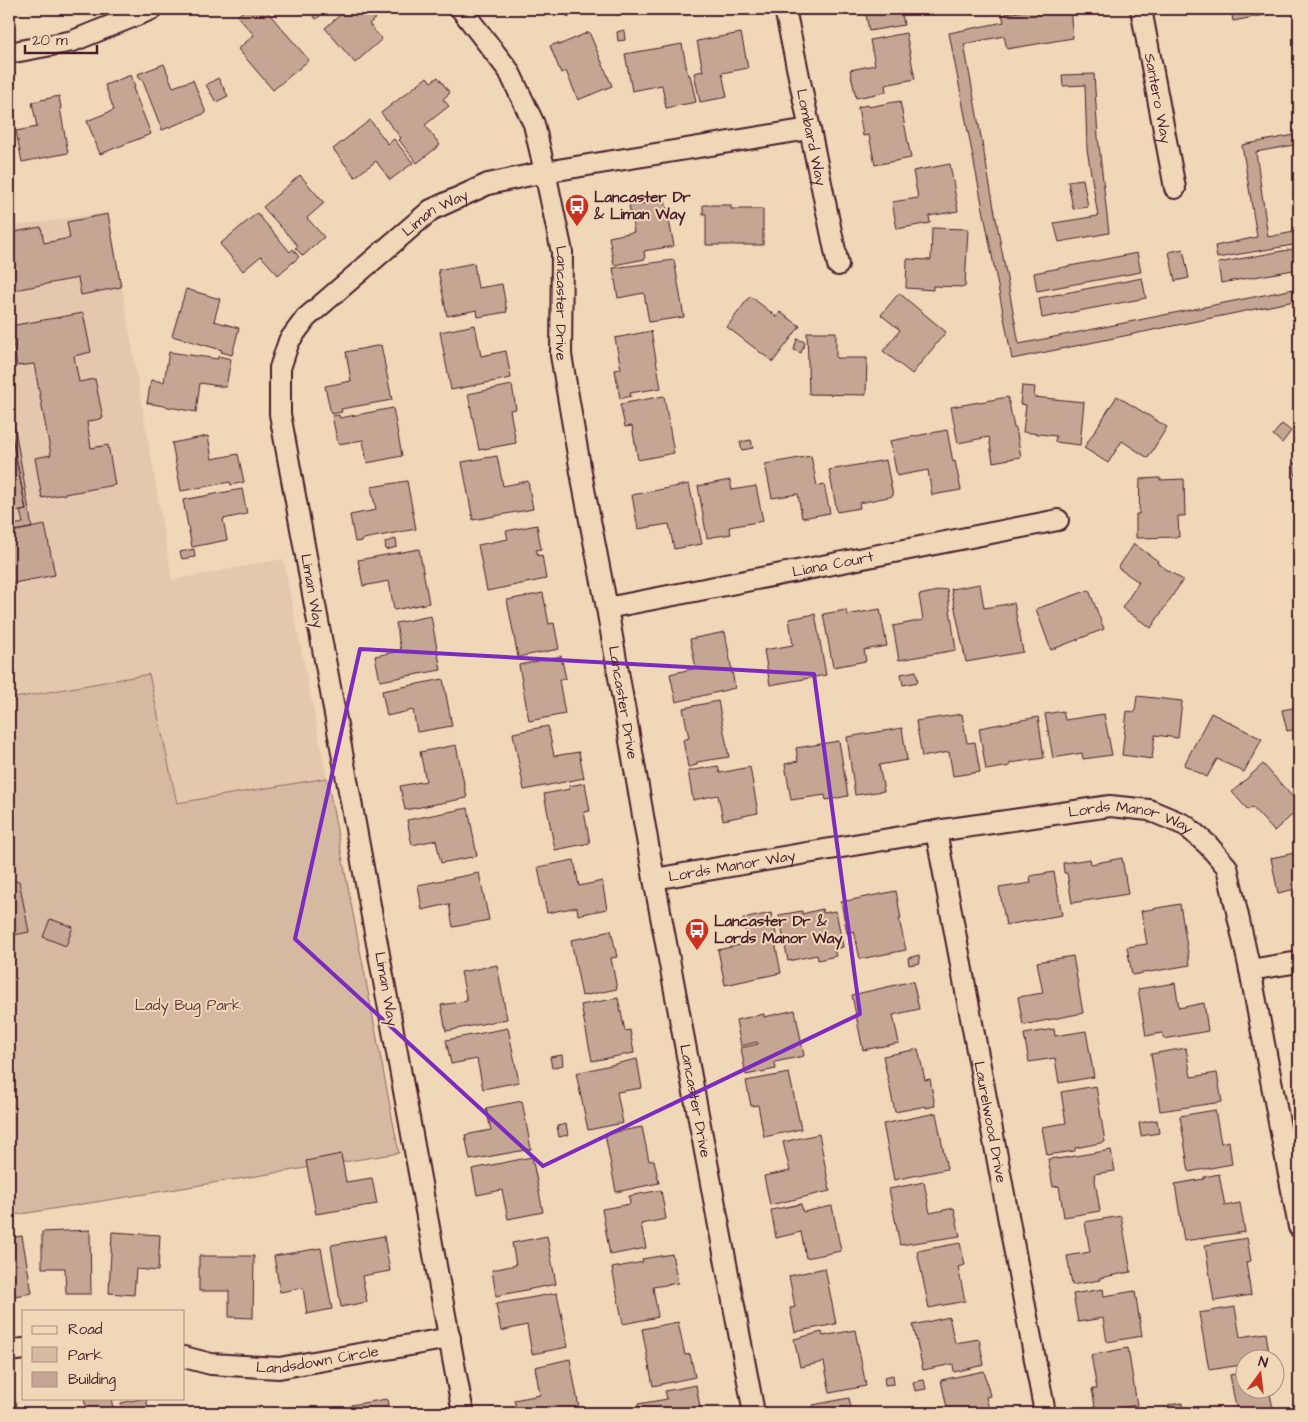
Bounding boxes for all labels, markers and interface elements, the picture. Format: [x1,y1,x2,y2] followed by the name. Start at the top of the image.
[25,22,98,54] scale bar
[32,30,68,51] text: 20 m
[1139,51,1177,146] street label: Santero Way
[791,87,832,188] street label: Lombard Way
[397,184,472,241] street label: Liman Way
[593,187,691,226] place label: Lancaster Dr & Liman Way
[564,193,590,227] bus stop icon: Lancaster Dr & Liman Way
[550,243,573,362] street label: Lancaster Drive
[790,546,875,582] street label: Liana Court
[294,552,329,630] street label: Liman Way
[603,644,644,761] street label: Lancaster Drive
[1067,796,1198,839] street label: Lords Manor Way
[667,845,797,887] street label: Lords Manor Way
[714,911,843,950] place label: Lancaster Dr & Lords Manor Way
[684,917,710,951] bus stop icon: Lancaster Dr & Lords Manor Way
[368,950,403,1028] street label: Liman Way
[135,995,241,1017] park label: Lady Bug Park
[675,1042,716,1159] street label: Lancaster Drive
[969,1059,1012,1184] street label: Laurelwood Drive
[22,1310,185,1400] legend
[68,1319,103,1340] text: Road
[256,1340,380,1379] street label: Landsdown Circle
[68,1345,103,1366] text: Park
[1236,1350,1286,1400] north arrow
[1256,1352,1270,1373] text: N
[68,1369,116,1391] text: Building

